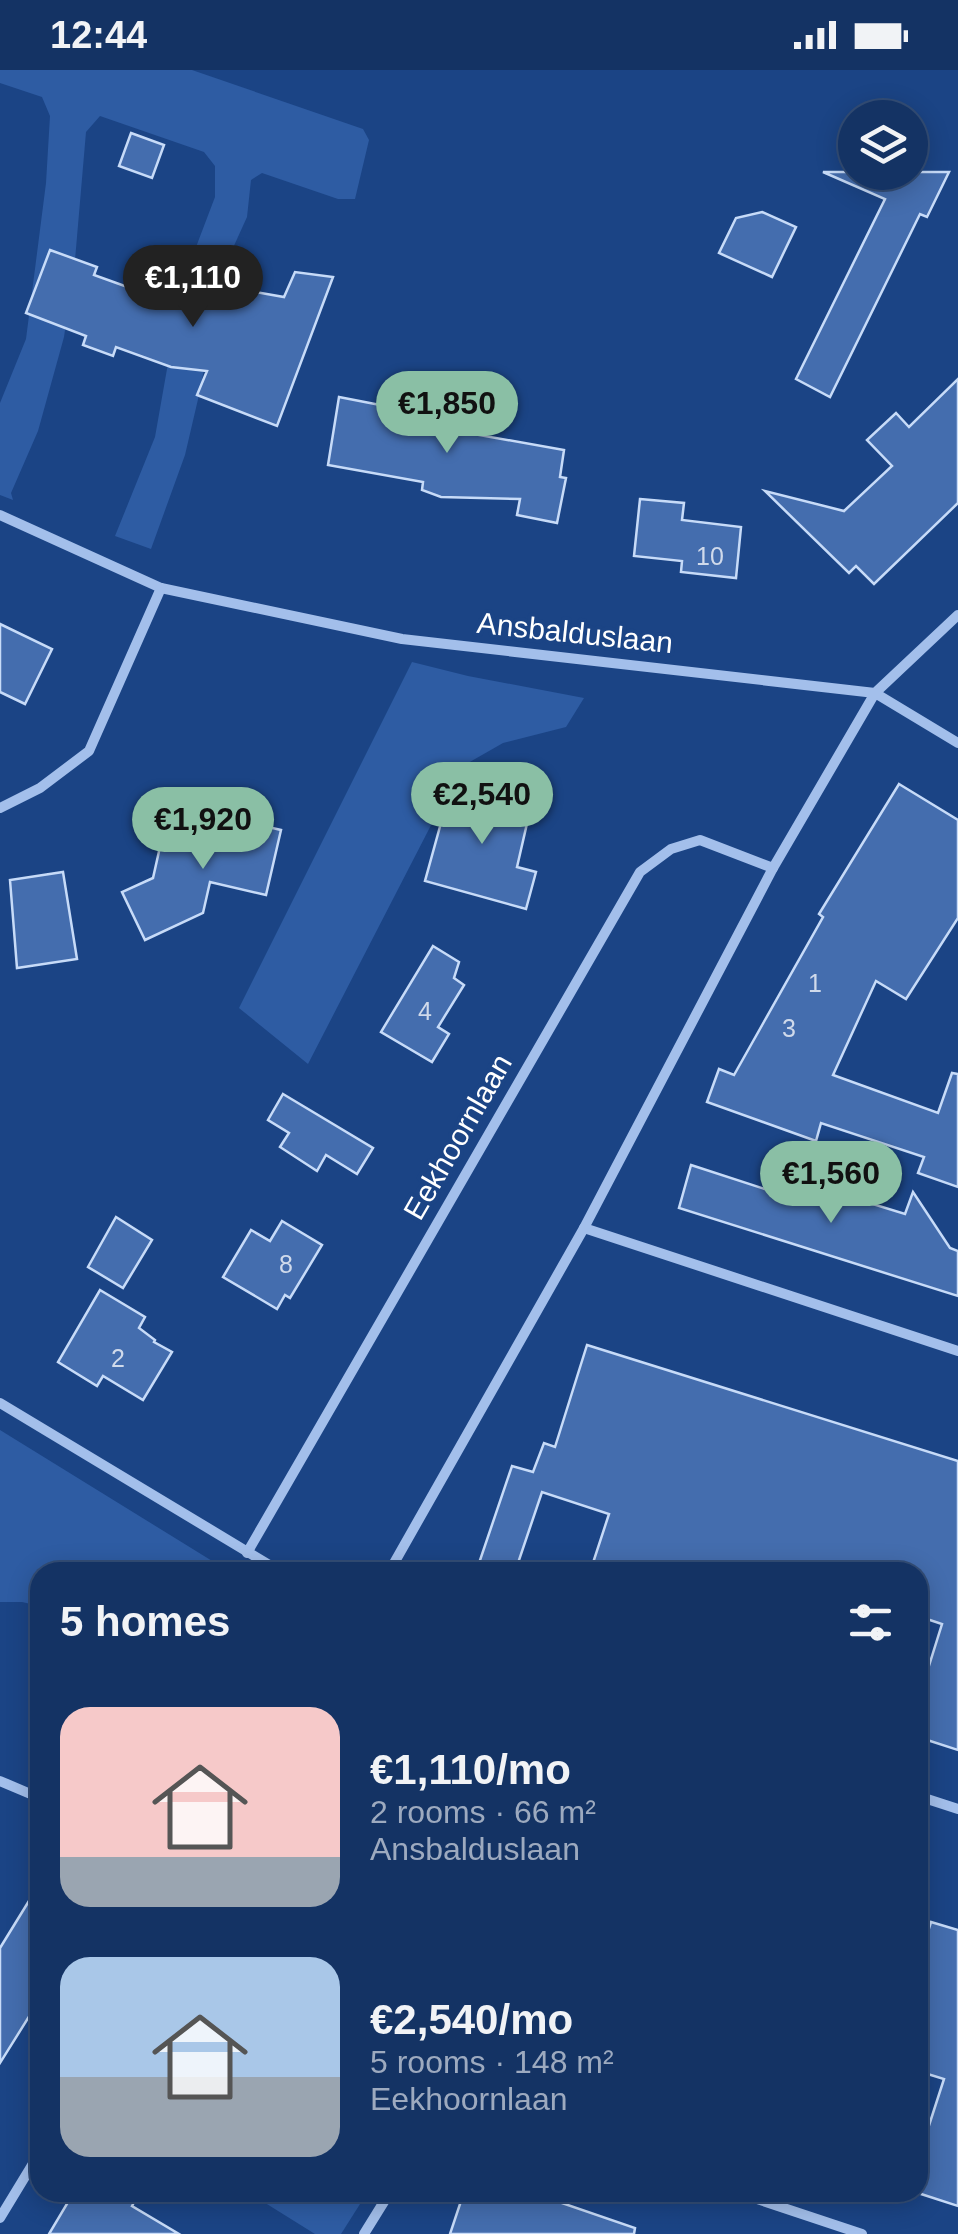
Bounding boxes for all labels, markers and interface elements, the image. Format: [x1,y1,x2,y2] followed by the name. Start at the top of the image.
[50,14,147,56] text: 12:44
[838,100,928,190] map controls
[838,100,928,190] button: layers
[112,245,274,330] pin: €1,110
[145,259,241,295] text: €1,110
[366,371,528,456] pin: €1,850
[398,385,496,421] text: €1,850
[696,542,724,570] house number: 10
[475,606,675,659] street label: Ansbalduslaan
[401,762,563,847] pin: €2,540
[433,776,531,812] text: €2,540
[122,787,284,872] pin: €1,920
[154,801,252,837] text: €1,920
[808,969,822,997] house number: 1
[418,997,432,1025] house number: 4
[782,1014,796,1042] house number: 3
[397,1048,518,1225] street label: Eekhoornlaan
[750,1141,912,1226] pin: €1,560
[782,1155,880,1191] text: €1,560
[279,1250,293,1278] house number: 8
[111,1344,125,1372] house number: 2
[843,1595,898,1650] icon: filters
[60,1598,230,1645] text: 5 homes
[370,1746,571,1793] text: €1,110/mo
[140,1747,260,1867] icon: home
[370,1794,596,1830] text: 2 rooms · 66 m²
[370,1831,580,1867] text: Ansbalduslaan
[370,1996,573,2043] text: €2,540/mo
[140,1997,260,2117] icon: home
[370,2044,614,2080] text: 5 rooms · 148 m²
[370,2081,567,2117] text: Eekhoornlaan

